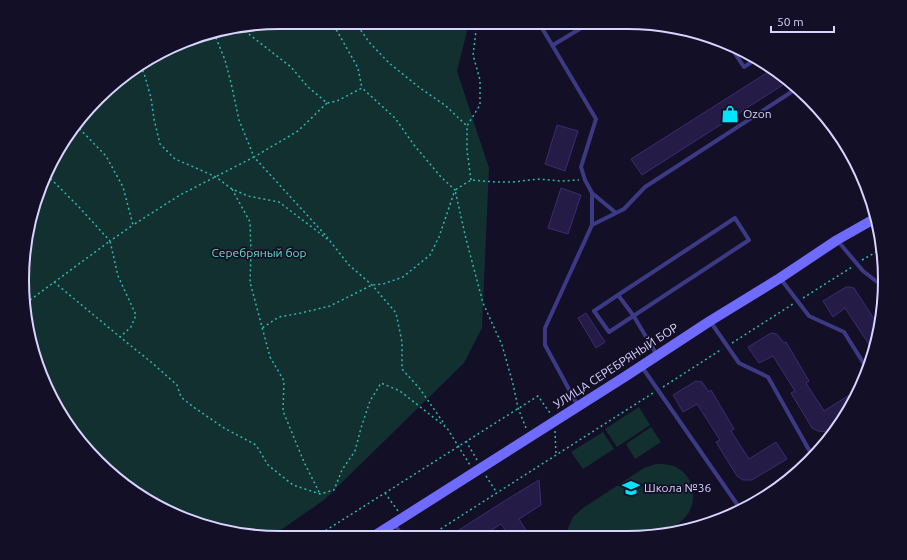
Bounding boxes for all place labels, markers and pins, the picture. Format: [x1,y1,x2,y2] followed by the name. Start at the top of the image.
[720,104,740,124] shop icon: Ozon
[743,107,772,120] place label: Ozon
[621,478,641,498] school or university icon: Школа №36
[644,481,712,494] place label: Школа №36

